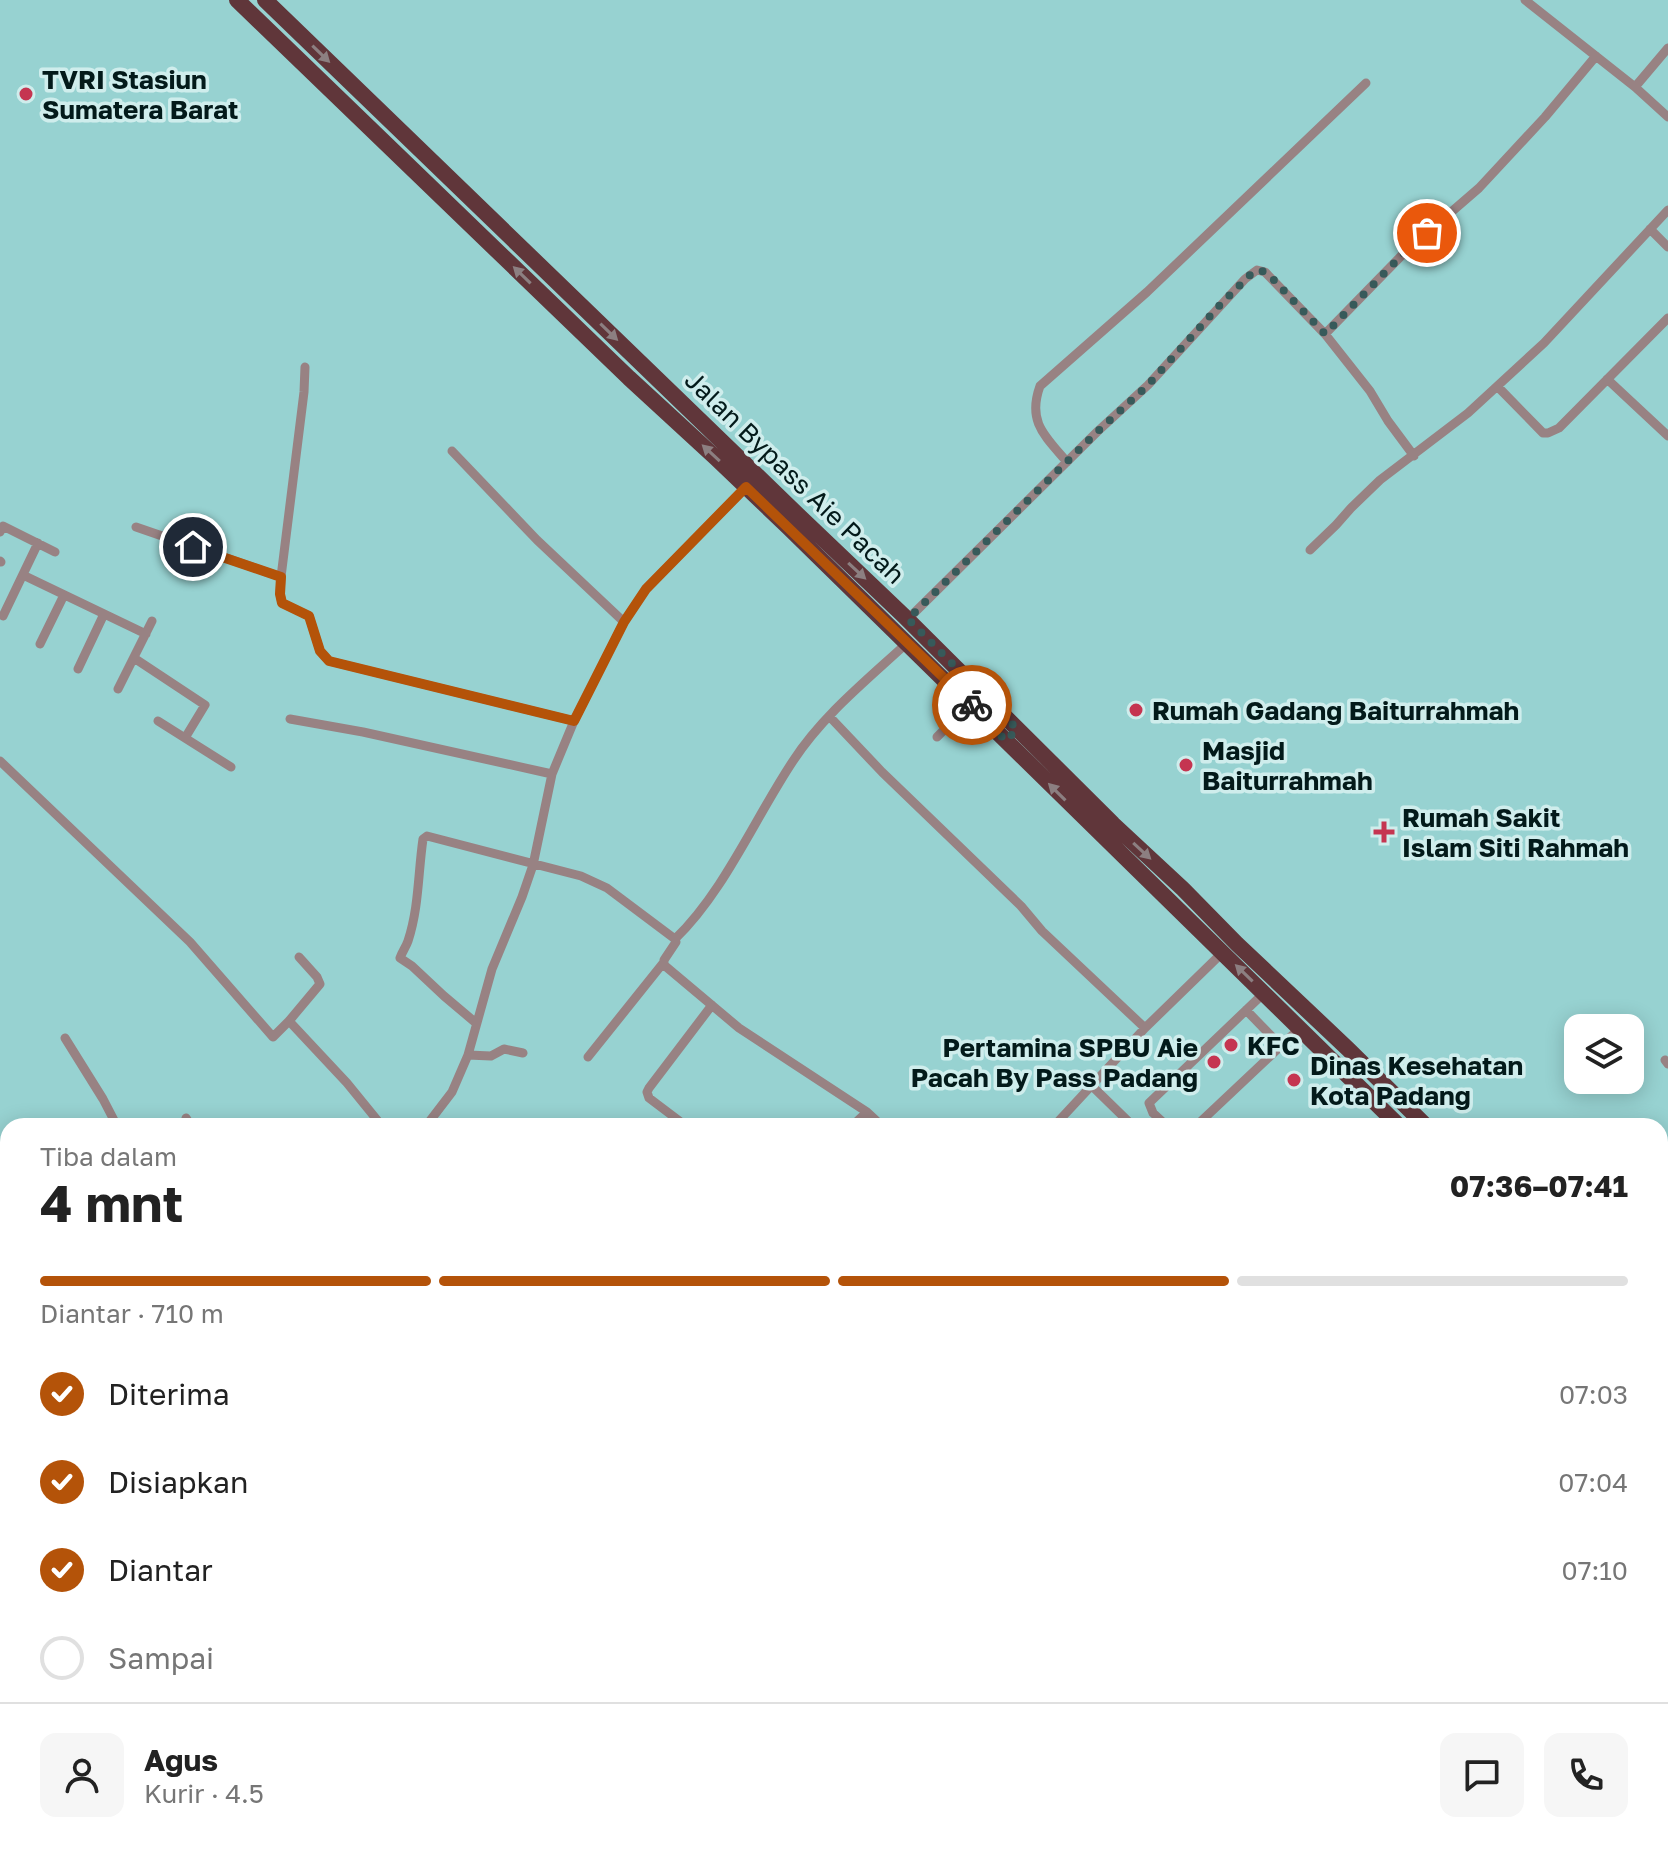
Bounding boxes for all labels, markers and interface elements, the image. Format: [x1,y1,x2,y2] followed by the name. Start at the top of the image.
[311,44,330,63] one-way arrow
[42,64,238,125] place label: TVRI Stasiun Sumatera Barat
[17,85,35,103] marker: TVRI Stasiun Sumatera Barat
[1393,199,1461,267] pin
[1405,211,1449,255] icon: bag
[513,266,532,284] one-way arrow
[599,322,618,341] one-way arrow
[679,364,911,590] street label: Jalan Bypass Aie Pacah
[702,445,721,463] one-way arrow
[159,513,227,581] pin
[171,525,215,569] icon: home
[847,561,866,579] one-way arrow
[932,665,1012,745] courier
[950,683,994,727] icon: bike
[1152,695,1519,726] place label: Rumah Gadang Baiturrahmah
[1127,701,1145,719] marker: Rumah Gadang Baiturrahmah
[1202,735,1373,796] place label: Masjid Baiturrahmah
[1177,756,1195,774] marker: Masjid Baiturrahmah
[1048,783,1067,802] one-way arrow
[1402,802,1629,863] place label: Rumah Sakit Islam Siti Rahmah
[1373,821,1395,843] marker: Rumah Sakit Islam Siti Rahmah
[1132,842,1151,860] one-way arrow
[1234,964,1253,982] one-way arrow
[1564,1014,1644,1094] map controls
[1564,1014,1644,1094] button: layers
[1247,1030,1300,1061] place label: KFC
[911,1032,1198,1093] place label: Pertamina SPBU Aie Pacah By Pass Padang
[1222,1036,1240,1054] marker: KFC
[1310,1050,1523,1111] place label: Dinas Kesehatan Kota Padang
[1205,1053,1223,1071] marker: Pertamina SPBU Aie Pacah By Pass Padang
[1285,1071,1303,1089] marker: Dinas Kesehatan Kota Padang
[40,1141,177,1172] text: Tiba dalam
[1450,1168,1628,1204] text: 07:36–07:41
[40,1171,183,1233] text: 4 mnt
[40,1298,224,1329] text: Diantar · 710 m
[40,1372,84,1416] icon: check
[108,1376,230,1412] text: Diterima
[1559,1379,1628,1410] text: 07:03
[40,1460,84,1504] icon: check
[108,1464,248,1500] text: Disiapkan
[1558,1467,1628,1498] text: 07:04
[40,1548,84,1592] icon: check
[108,1552,213,1588] text: Diantar
[1562,1555,1628,1586] text: 07:10
[108,1640,214,1676] text: Sampai
[40,1733,124,1817] button: person
[1440,1733,1524,1817] button: chat
[1544,1733,1628,1817] button: phone
[144,1742,218,1778] text: Agus
[144,1778,264,1809] text: Kurir · 4.5

